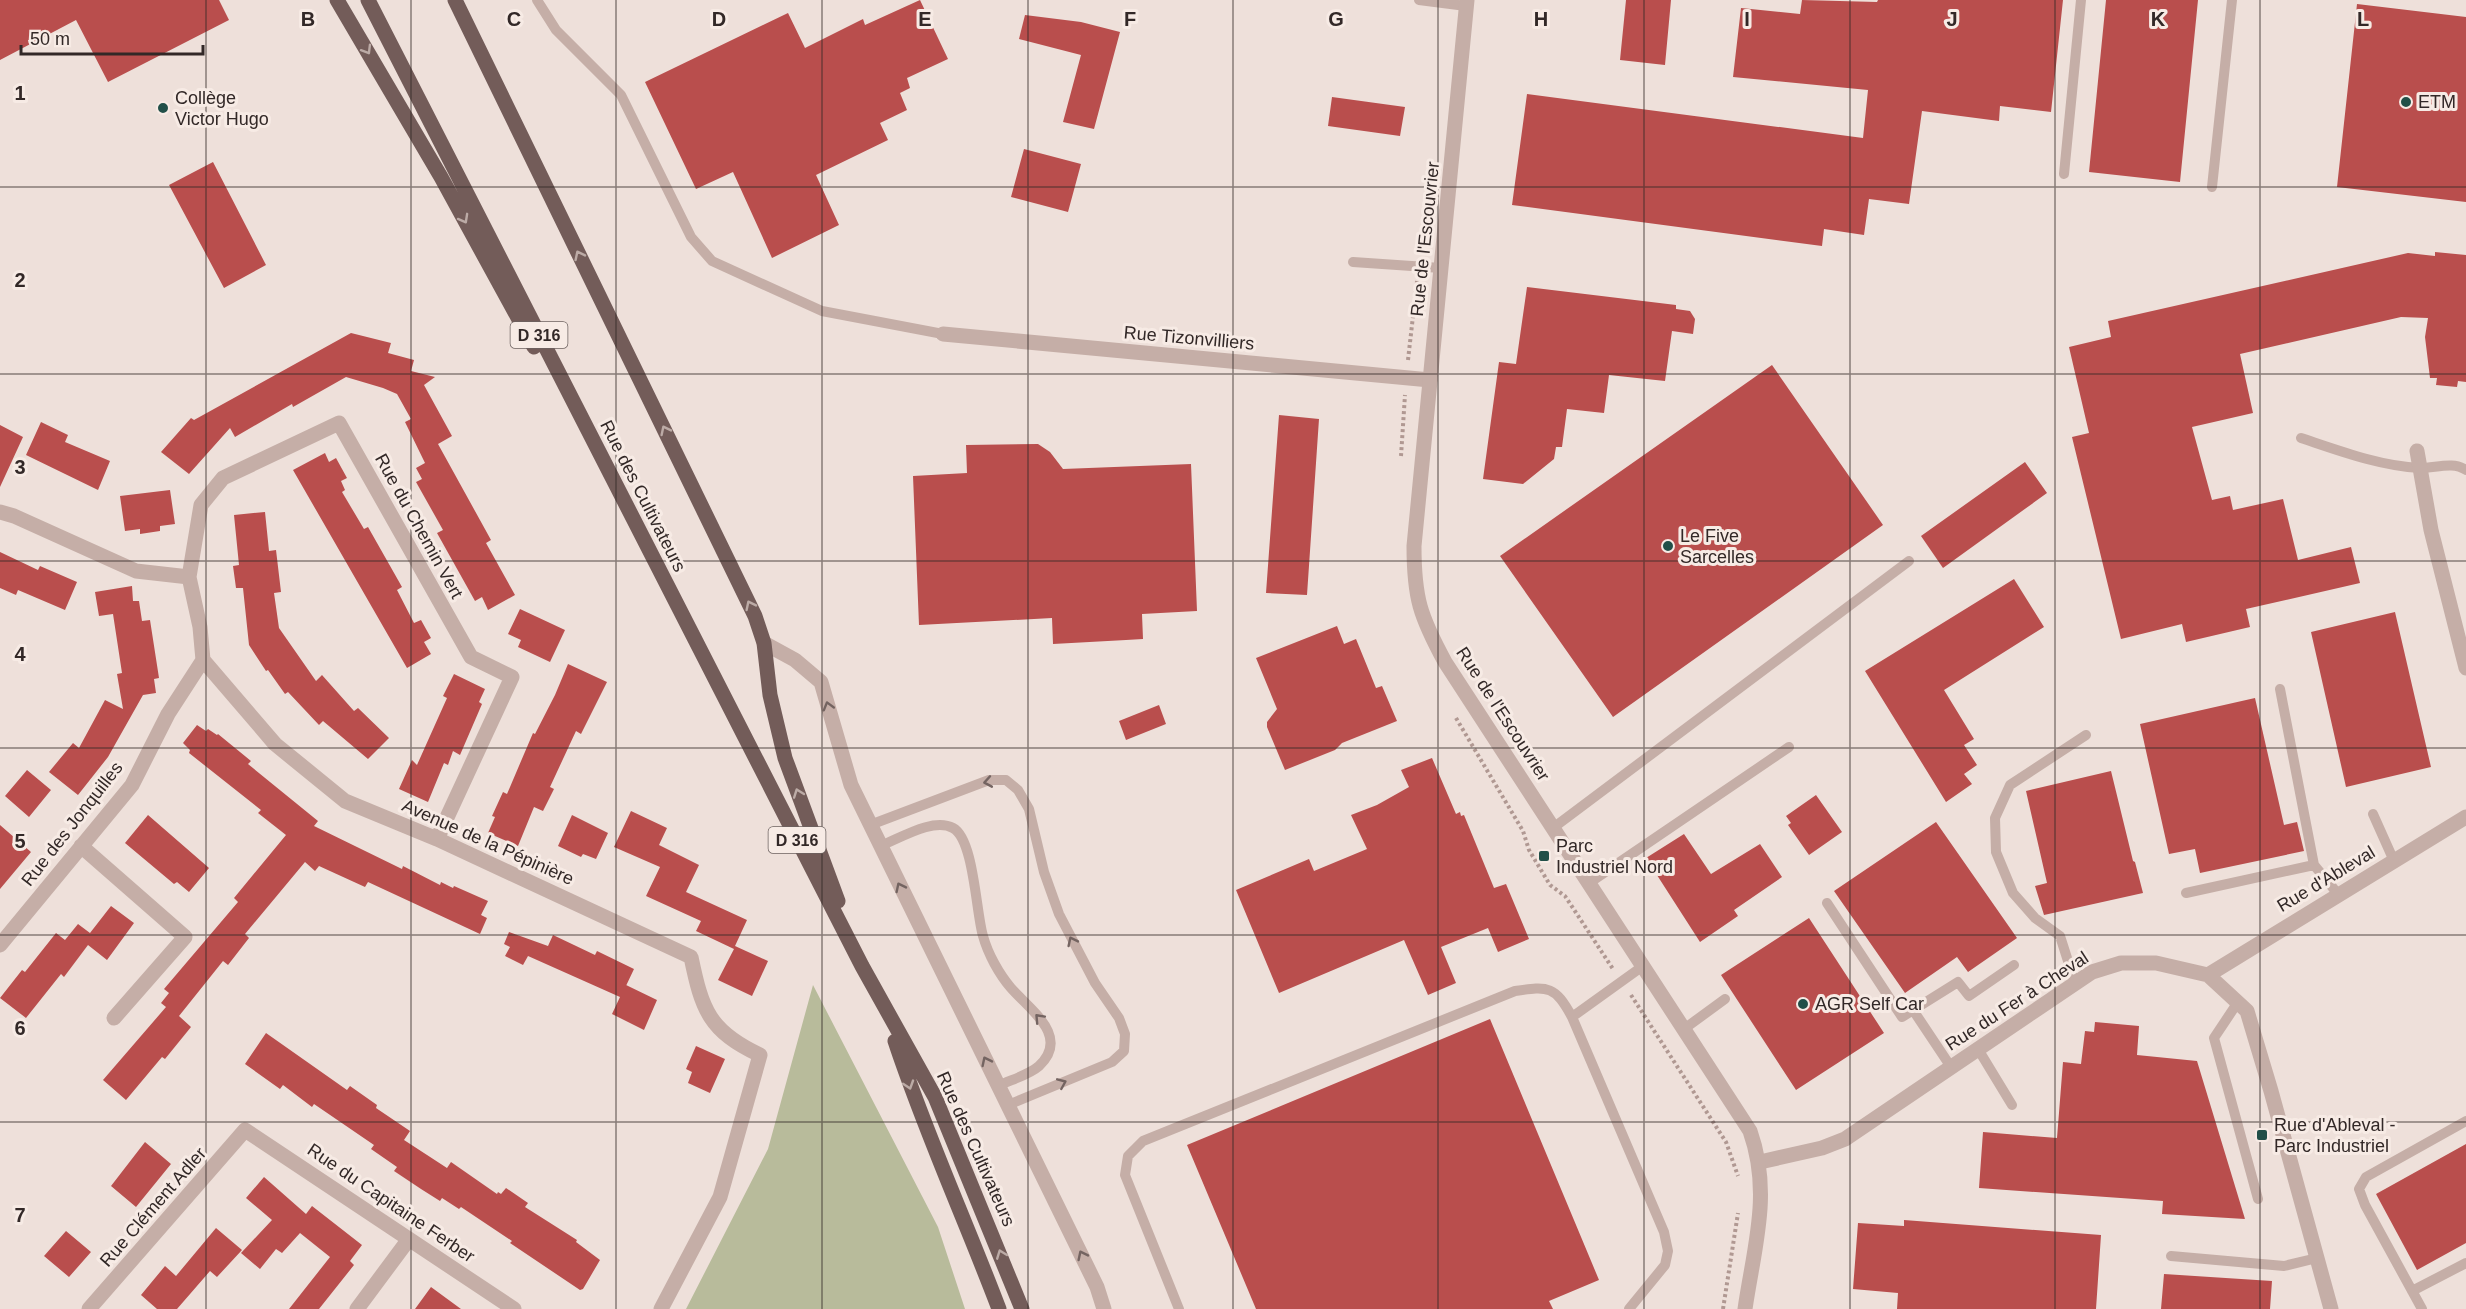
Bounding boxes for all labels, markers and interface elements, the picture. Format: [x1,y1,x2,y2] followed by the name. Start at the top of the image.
[301,8,315,30] text: B
[507,8,521,30] text: C
[712,8,726,30] text: D
[918,8,932,30] text: E
[1124,8,1136,30] text: F
[1328,8,1344,30] text: G
[1534,8,1548,30] text: H
[1744,8,1750,30] text: I
[1946,8,1958,30] text: J
[2151,8,2166,30] text: K
[2357,8,2369,30] text: L
[21,18,202,56] scale bar
[30,29,70,49] text: 50 m
[360,44,372,54] one-way arrow
[14,82,26,104] text: 1
[175,88,269,129] place label: Collège Victor Hugo
[2418,92,2456,112] place label: ETM
[2399,95,2413,109] marker: ETM
[156,101,170,115] marker: Collège Victor Hugo
[1407,161,1443,317] street label: Rue de l'Escouvrier
[457,213,468,223] one-way arrow
[575,250,587,261] one-way arrow
[14,269,26,291] text: 2
[510,322,568,348] road number: D 316
[1123,322,1255,354] street label: Rue Tizonvilliers
[596,417,690,575] street label: Rue des Cultivateurs
[660,425,672,436] one-way arrow
[371,450,467,602] street label: Rue du Chemin Vert
[14,456,26,478] text: 3
[1680,526,1754,567] place label: Le Five Sarcelles
[1661,539,1675,553] marker: Le Five Sarcelles
[746,601,757,612] one-way arrow
[14,643,26,665] text: 4
[1452,643,1554,785] street label: Rue de l'Escouvrier
[823,701,835,712] one-way arrow
[17,758,127,890] street label: Rue des Jonquilles
[983,775,993,788] one-way arrow
[793,788,805,799] one-way arrow
[399,795,577,889] street label: Avenue de la Pépinière
[768,827,826,853] road number: D 316
[14,830,26,852] text: 5
[1556,836,1673,877] place label: Parc Industriel Nord
[2273,842,2379,916] street label: Rue d'Ableval
[1537,849,1551,863] marker: Parc Industriel Nord
[895,882,907,893] one-way arrow
[1068,937,1079,948] one-way arrow
[1942,947,2092,1055] street label: Rue du Fer à Cheval
[1815,994,1924,1014] place label: AGR Self Car
[1796,997,1810,1011] marker: AGR Self Car
[1035,1014,1046,1024] one-way arrow
[14,1017,26,1039] text: 6
[982,1057,993,1068] one-way arrow
[933,1069,1019,1229] street label: Rue des Cultivateurs
[1055,1078,1066,1090] one-way arrow
[902,1079,915,1090] one-way arrow
[2274,1115,2396,1156] place label: Rue d'Ableval - Parc Industriel
[2255,1128,2269,1142] marker: Rue d'Ableval - Parc Industriel
[304,1140,478,1266] street label: Rue du Capitaine Ferber
[96,1143,210,1271] street label: Rue Clément Adler
[14,1204,26,1226] text: 7
[995,1250,1008,1260] one-way arrow
[1077,1250,1089,1261] one-way arrow

